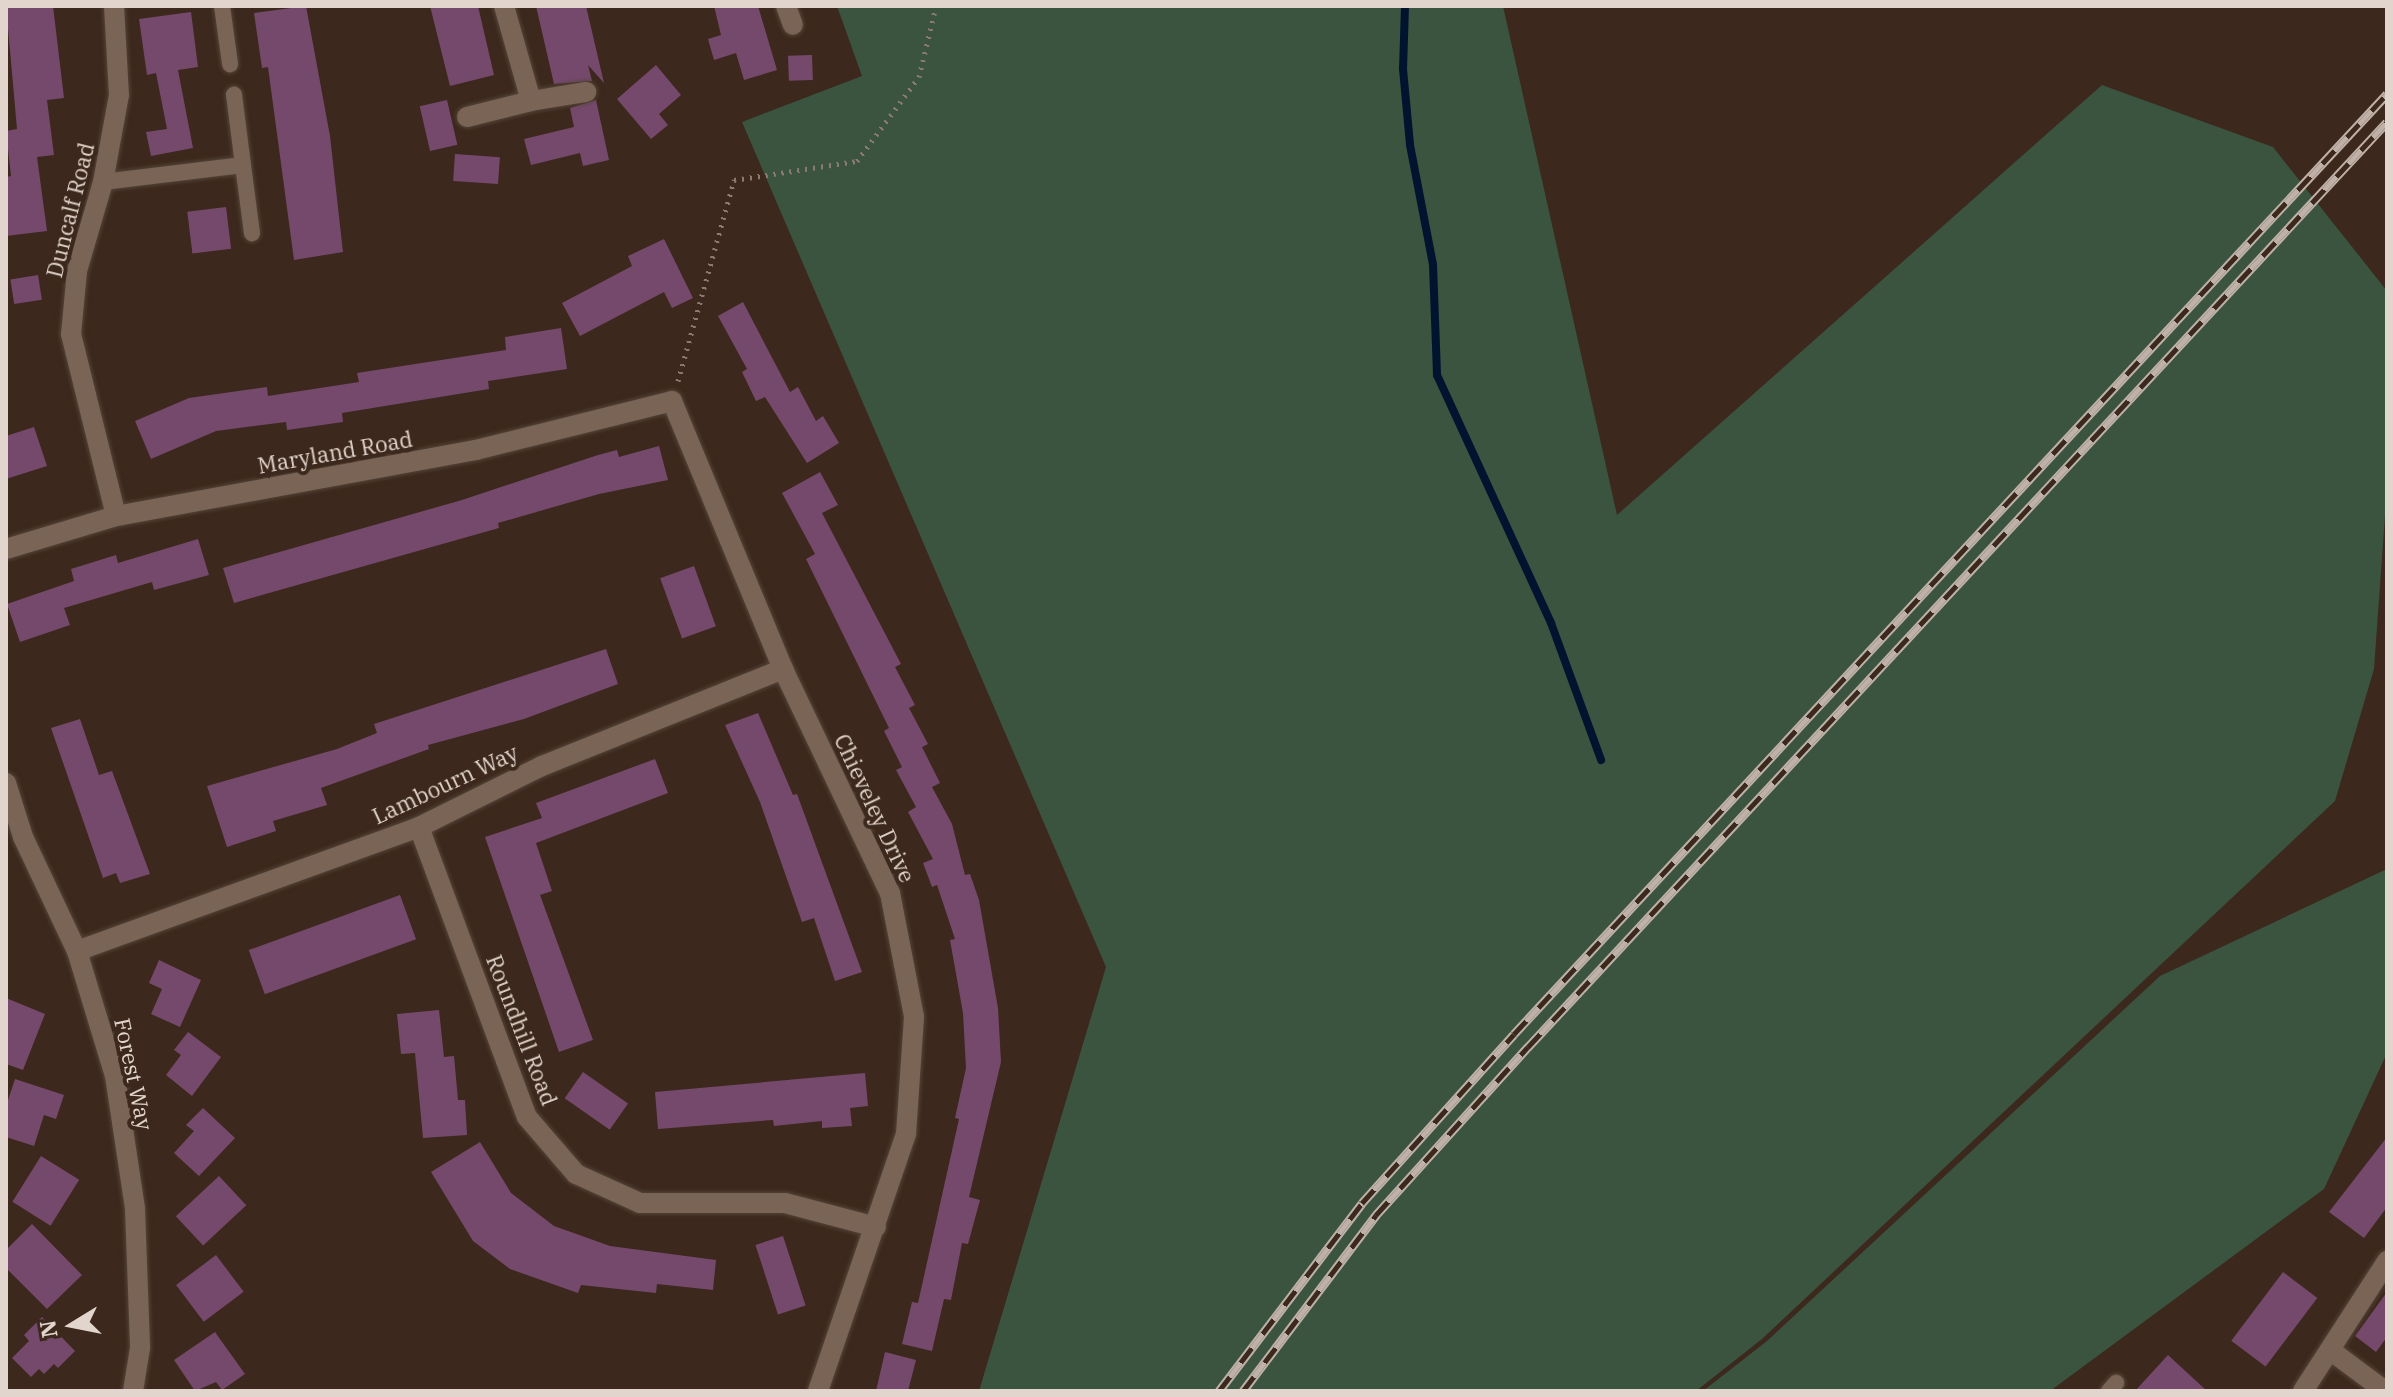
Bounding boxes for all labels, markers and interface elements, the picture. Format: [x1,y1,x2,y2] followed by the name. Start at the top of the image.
[40,140,100,280] street label: Duncalf Road
[255,425,415,479] street label: Maryland Road
[829,730,921,886] street label: Chieveley Drive
[368,739,522,829] street label: Lambourn Way
[481,951,563,1109] street label: Roundhill Road
[109,1016,159,1132] street label: Forest Way
[32,1285,112,1365] north arrow
[32,1318,64,1340] text: N

